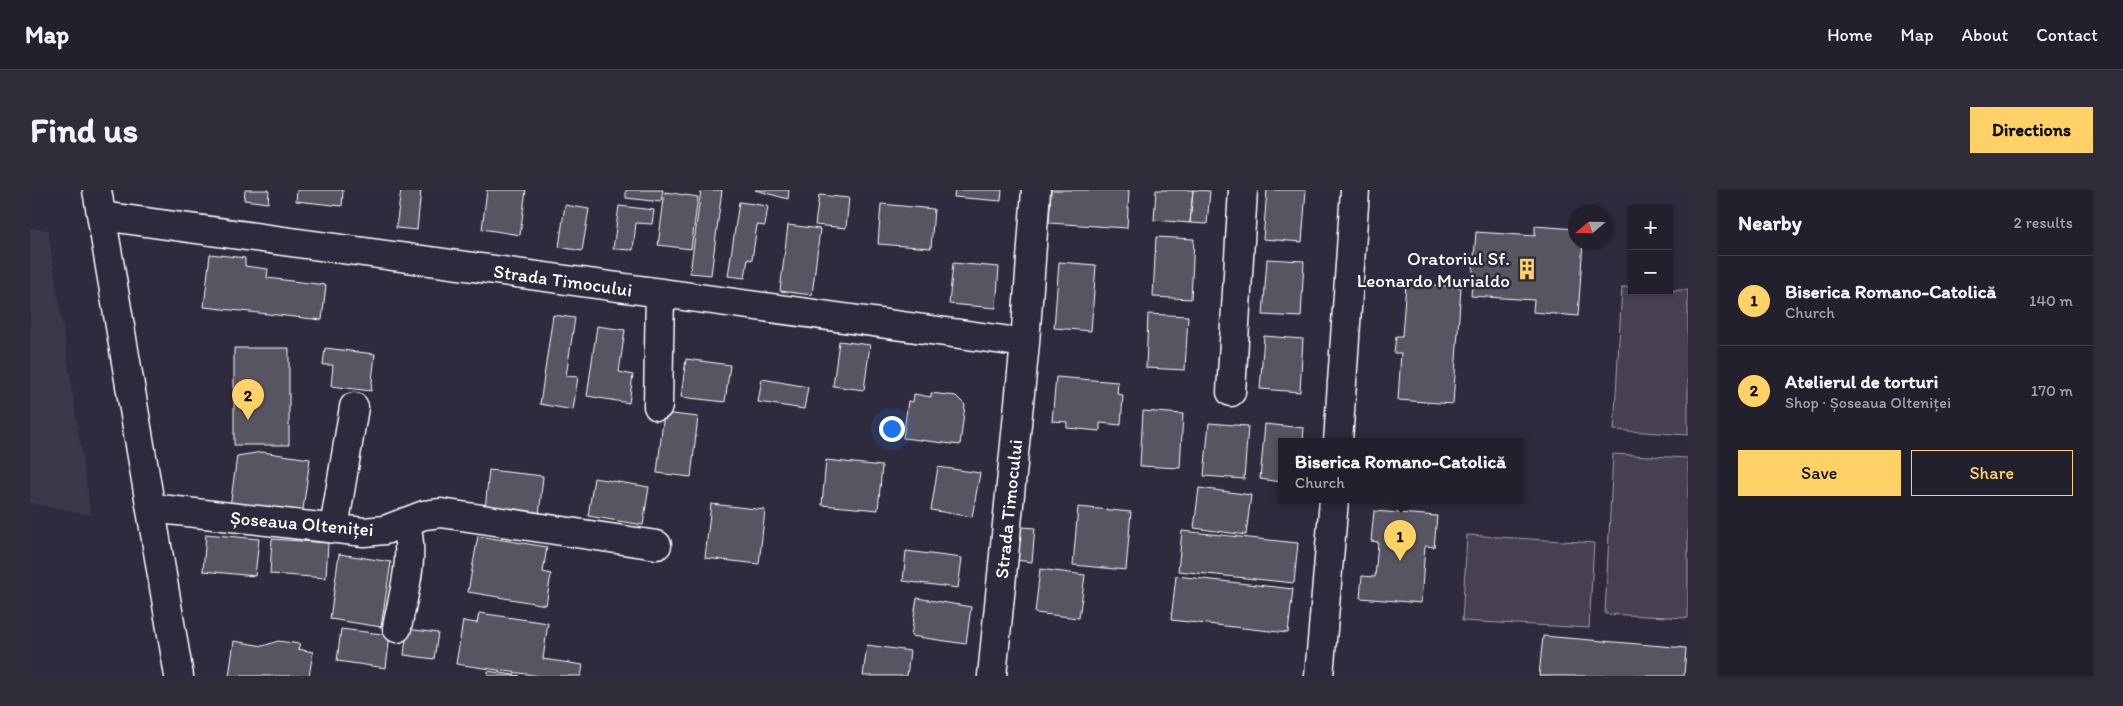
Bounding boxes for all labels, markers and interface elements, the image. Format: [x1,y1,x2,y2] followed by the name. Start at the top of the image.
[25,20,69,49] text: Map
[1827,24,1873,46] text: Home
[1901,24,1934,46] text: Map
[1962,24,2008,46] text: About
[2036,24,2098,46] text: Contact
[1970,107,2093,153] button: Directions
[30,109,138,151] text: Find us
[1568,205,1613,250] north arrow
[1628,205,1673,295] map controls
[1628,205,1673,250] button: +
[1738,210,1802,235] text: Nearby
[2013,213,2073,232] text: 2 results
[1357,247,1510,292] place label: Oratoriul Sf. Leonardo Murialdo
[1628,250,1673,295] button: −
[1514,256,1540,282] building icon: Oratoriul Sf. Leonardo Murialdo
[492,259,634,302] street label: Strada Timocului
[1785,280,1996,303] text: Biserica Romano-Catolică
[1750,291,1758,310] text: 1
[2029,291,2073,310] text: 140 m
[1785,303,1835,322] text: Church
[1785,370,1938,393] text: Atelierul de torturi
[232,379,264,420] pin: 2
[1750,381,1758,400] text: 2
[2031,381,2073,400] text: 170 m
[1785,393,1951,412] text: Shop · Șoseaua Olteniței
[879,416,905,442] your location
[990,438,1027,580] street label: Strada Timocului
[1278,438,1523,503] popup
[1295,450,1506,473] text: Biserica Romano-Catolică
[1738,450,1901,496] button: Save
[1911,450,2073,496] button: Share
[1295,473,1345,492] text: Church
[229,506,375,541] street label: Șoseaua Olteniței
[1384,520,1416,561] pin: 1

